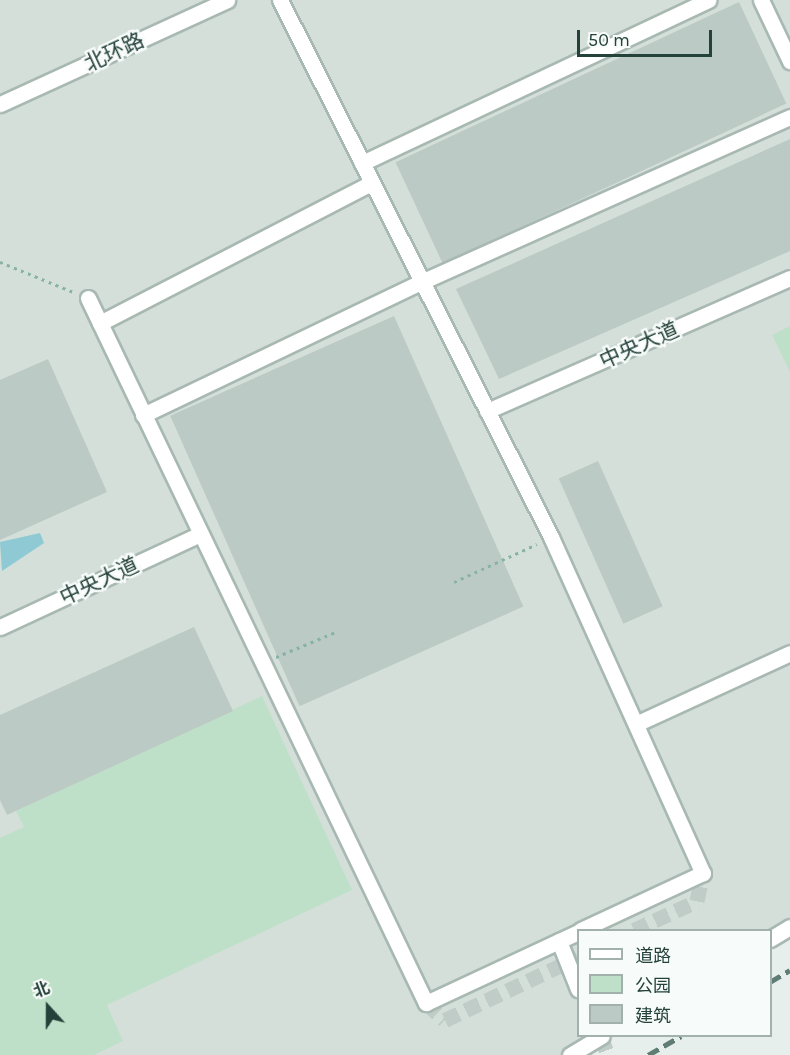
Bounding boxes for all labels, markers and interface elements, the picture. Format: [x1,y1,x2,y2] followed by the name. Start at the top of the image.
[580,18,715,56] scale bar
[80,27,148,77] street label: 北环路
[588,29,630,51] text: 50 m
[596,316,682,374] street label: 中央大道
[56,552,142,610] street label: 中央大道
[577,929,772,1037] legend
[635,945,671,967] text: 道路
[635,975,671,997] text: 公园
[18,977,78,1037] north arrow
[30,978,52,1001] text: 北
[635,1005,671,1027] text: 建筑

